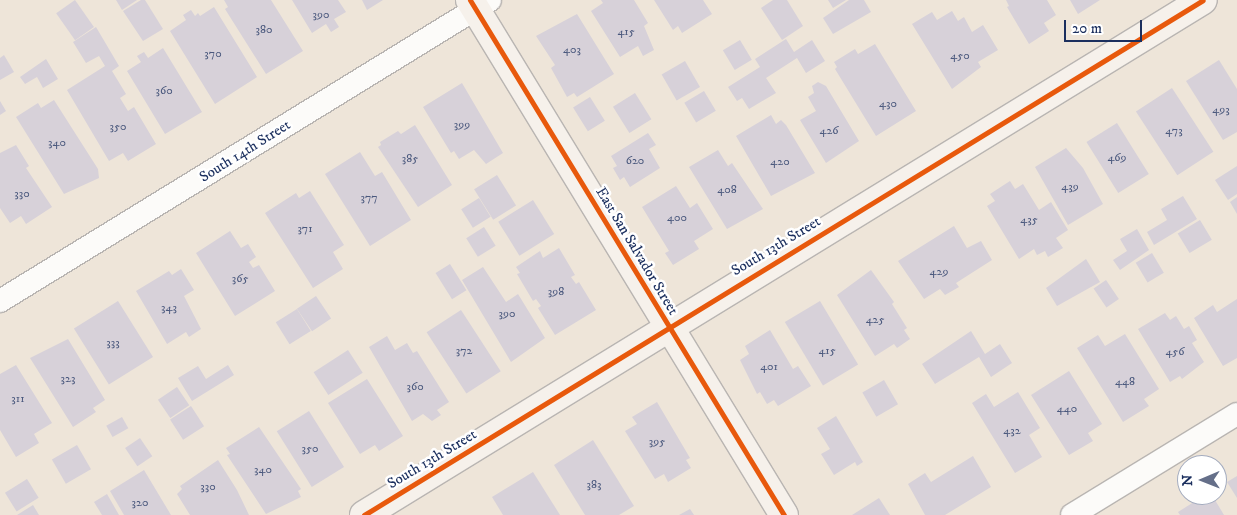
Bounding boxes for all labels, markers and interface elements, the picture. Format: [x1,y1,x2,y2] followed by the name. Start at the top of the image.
[313,8,329,22] house number: 390
[1067,10,1144,42] scale bar
[1072,19,1102,38] text: 20 m
[256,23,272,37] house number: 380
[617,25,635,39] house number: 415
[563,43,581,57] house number: 403
[204,47,222,61] house number: 370
[950,49,970,63] house number: 450
[155,84,173,98] house number: 360
[879,97,897,111] house number: 430
[1212,103,1230,117] house number: 493
[196,116,294,186] street label: South 14th Street
[454,118,470,132] house number: 399
[110,120,126,134] house number: 350
[819,124,839,138] house number: 426
[1165,124,1183,138] house number: 473
[48,136,66,150] house number: 340
[1107,151,1127,165] house number: 469
[402,152,418,166] house number: 385
[626,154,644,168] house number: 620
[770,155,790,169] house number: 420
[1061,180,1079,194] house number: 439
[717,183,737,197] house number: 408
[592,184,682,318] street label: East San Salvador Street
[14,187,30,201] house number: 330
[360,191,378,205] house number: 377
[667,211,687,225] house number: 400
[728,212,824,280] street label: South 13th Street
[1020,213,1038,227] house number: 435
[297,222,313,236] house number: 371
[930,265,948,279] house number: 429
[232,272,248,286] house number: 365
[548,285,564,299] house number: 398
[161,301,177,315] house number: 343
[499,307,515,321] house number: 390
[866,313,884,327] house number: 425
[106,336,120,350] house number: 333
[456,344,472,358] house number: 372
[818,344,836,358] house number: 415
[1165,345,1185,359] house number: 456
[760,360,778,374] house number: 401
[61,372,75,386] house number: 323
[1115,375,1135,389] house number: 448
[406,380,424,394] house number: 360
[11,392,25,406] house number: 311
[1057,402,1077,416] house number: 440
[1003,424,1021,438] house number: 432
[384,425,480,493] street label: South 13th Street
[649,435,665,449] house number: 395
[302,442,318,456] house number: 350
[1177,455,1227,505] north arrow
[254,463,272,477] house number: 340
[1179,474,1197,486] text: N
[587,478,601,492] house number: 383
[200,480,216,494] house number: 330
[132,496,148,510] house number: 320

